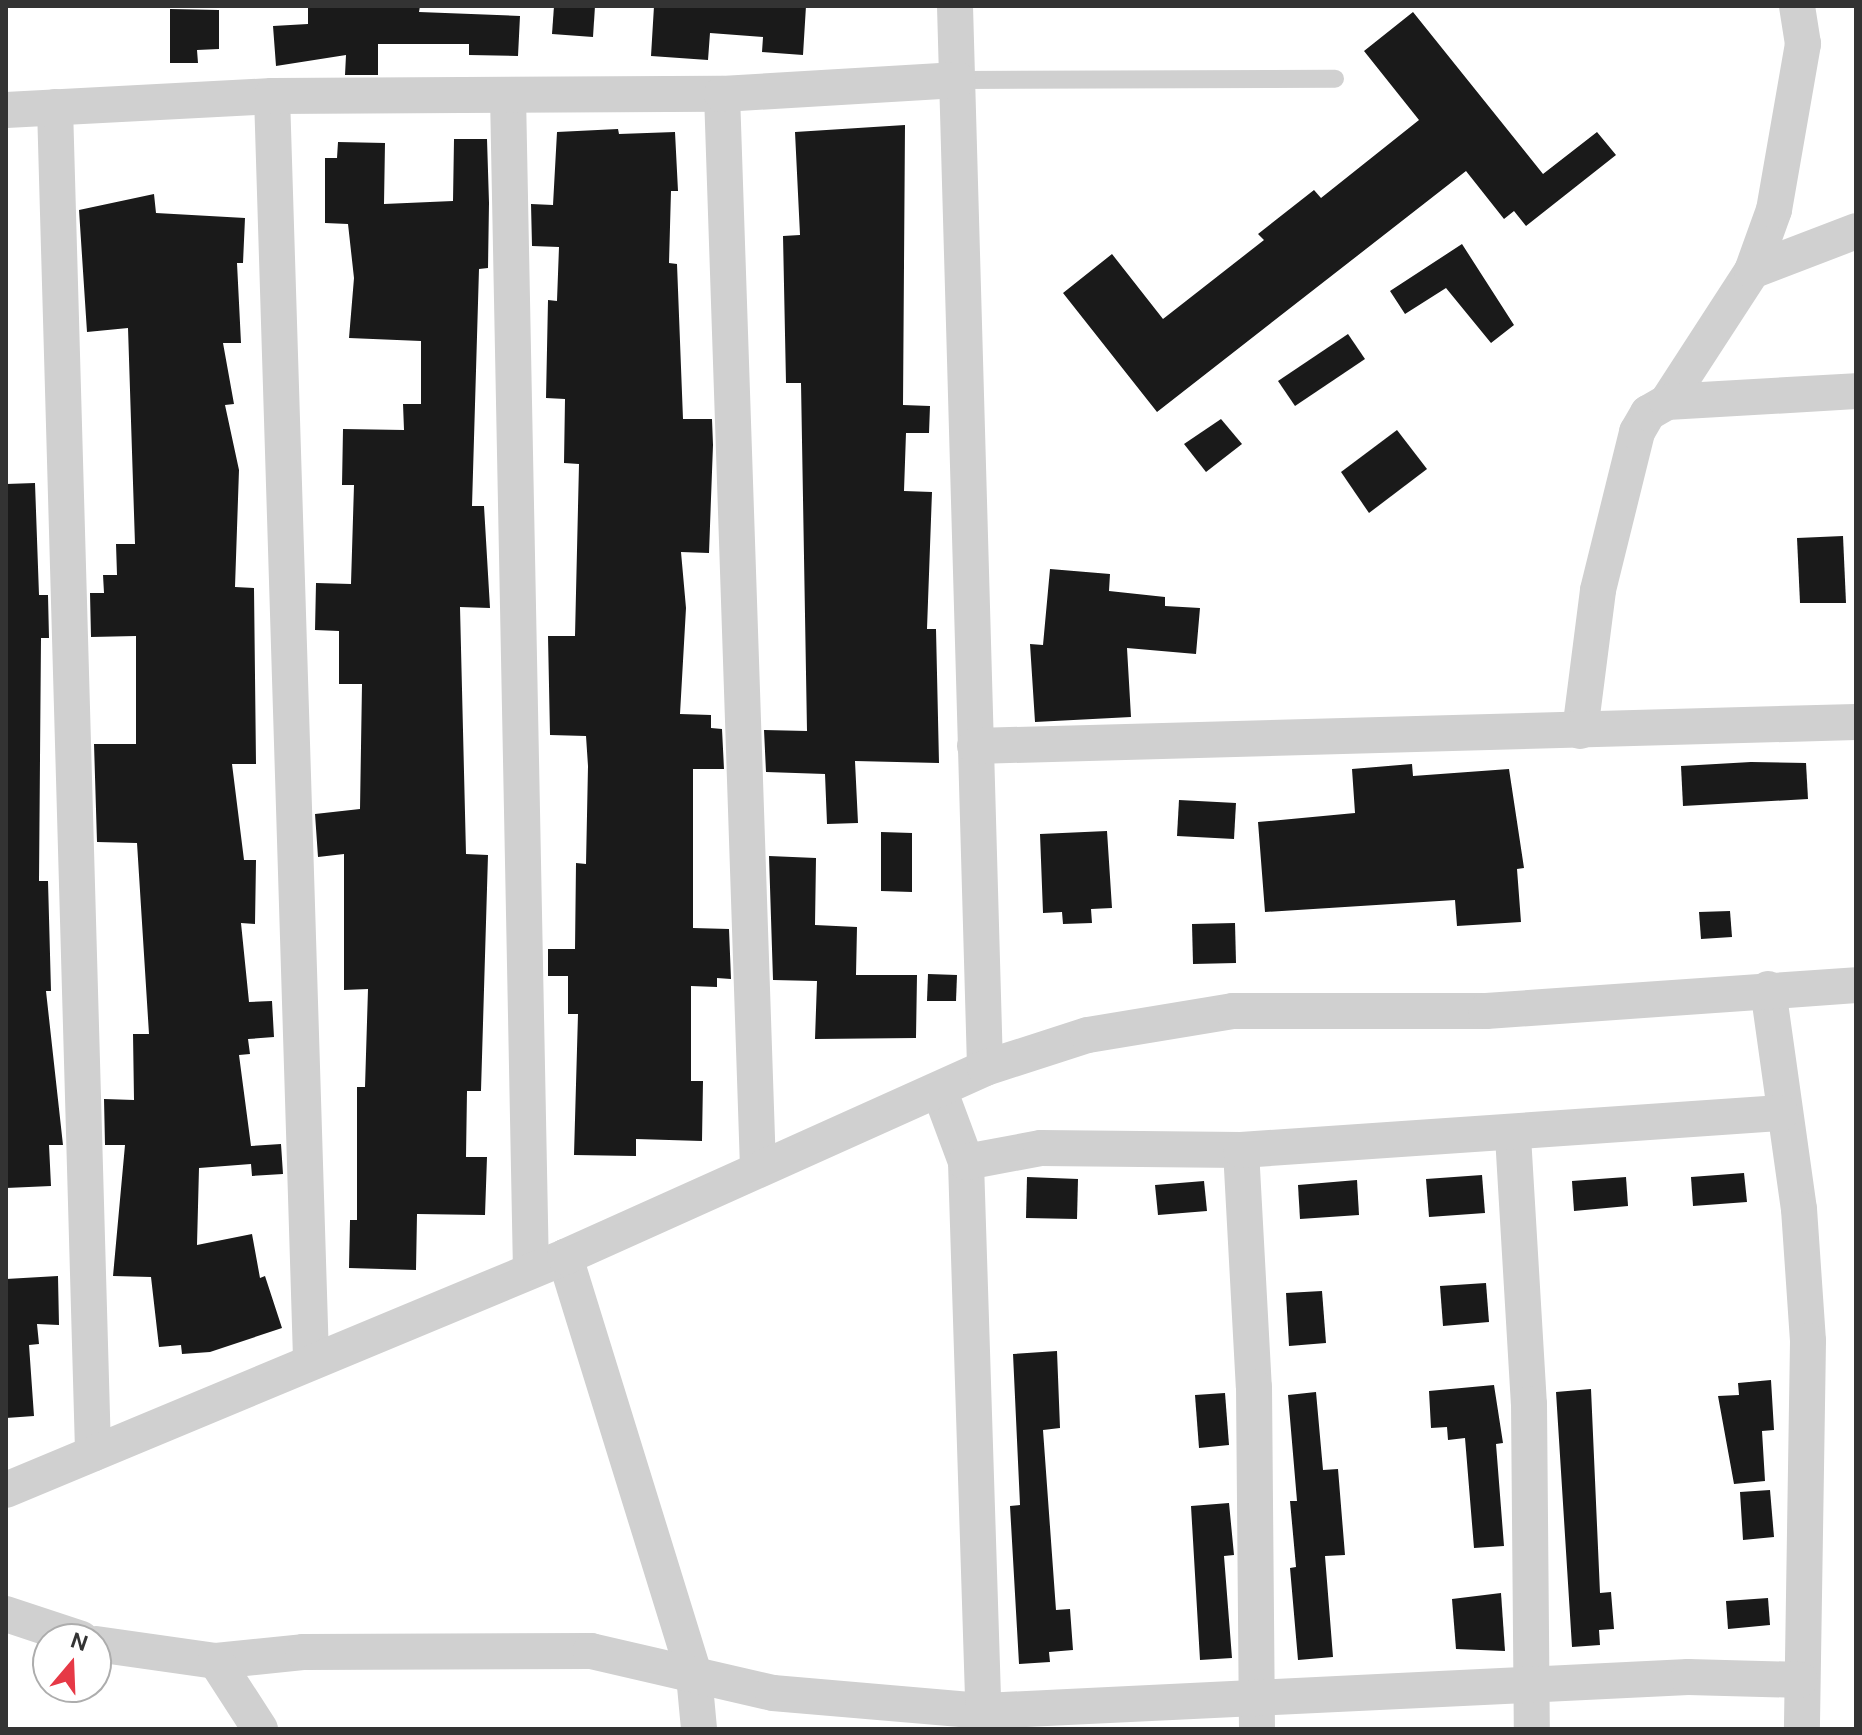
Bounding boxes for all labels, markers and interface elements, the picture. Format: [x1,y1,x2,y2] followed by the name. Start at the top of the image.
[32,1623,112,1703] north arrow
[67,1625,92,1658] text: N

